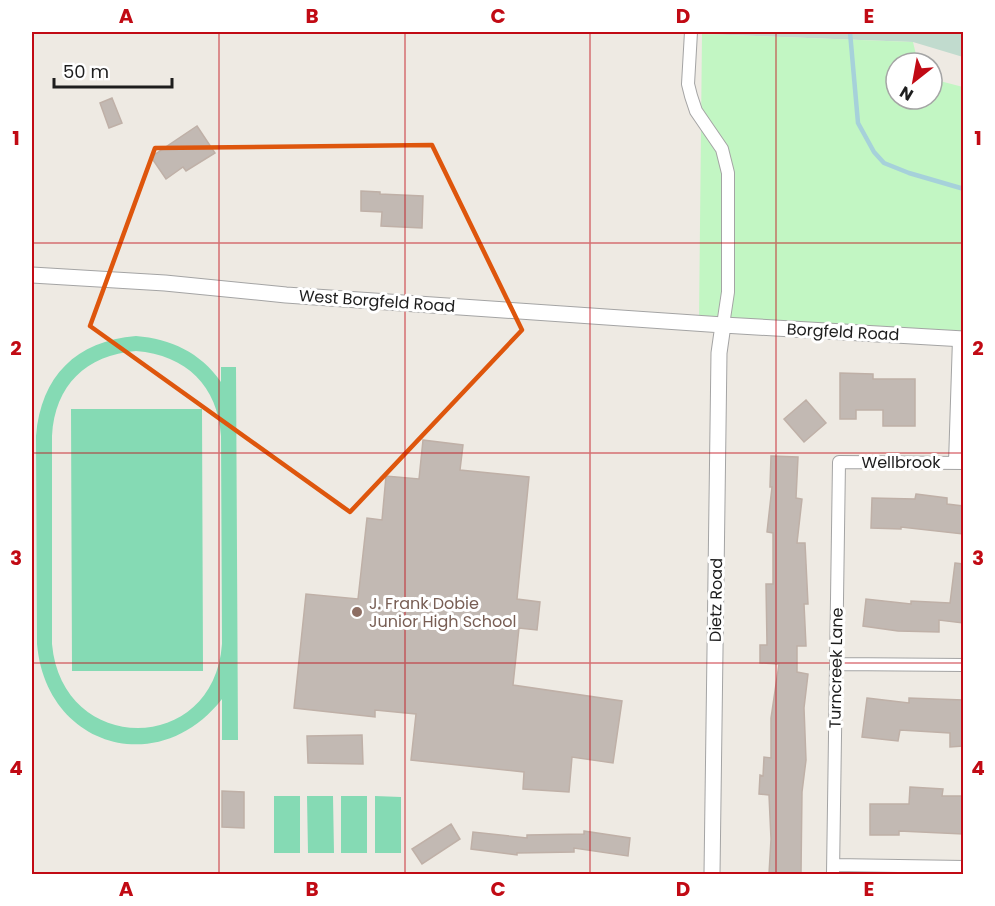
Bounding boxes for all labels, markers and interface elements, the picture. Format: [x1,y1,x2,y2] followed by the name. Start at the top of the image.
[119,2,134,30] text: A
[305,2,319,30] text: B
[490,2,506,30] text: C
[676,2,690,30] text: D
[864,2,874,30] text: E
[54,51,172,89] scale bar
[884,51,944,111] north arrow
[63,59,109,84] text: 50 m
[895,80,918,106] text: N
[12,124,20,152] text: 1
[974,124,982,152] text: 1
[298,284,456,318] street label: West Borgfeld Road
[786,318,900,346] street label: Borgfeld Road
[10,334,22,362] text: 2
[972,334,984,362] text: 2
[862,451,941,474] street label: Wellbrook
[10,544,22,572] text: 3
[972,544,984,572] text: 3
[704,558,728,642] street label: Dietz Road
[369,592,516,633] place label: J. Frank Dobie Junior High School
[350,605,364,619] marker: J. Frank Dobie Junior High School
[823,607,849,729] street label: Turncreek Lane
[9,754,23,782] text: 4
[971,754,985,782] text: 4
[119,875,134,903] text: A
[305,875,319,903] text: B
[490,875,506,903] text: C
[676,875,690,903] text: D
[864,875,874,903] text: E

